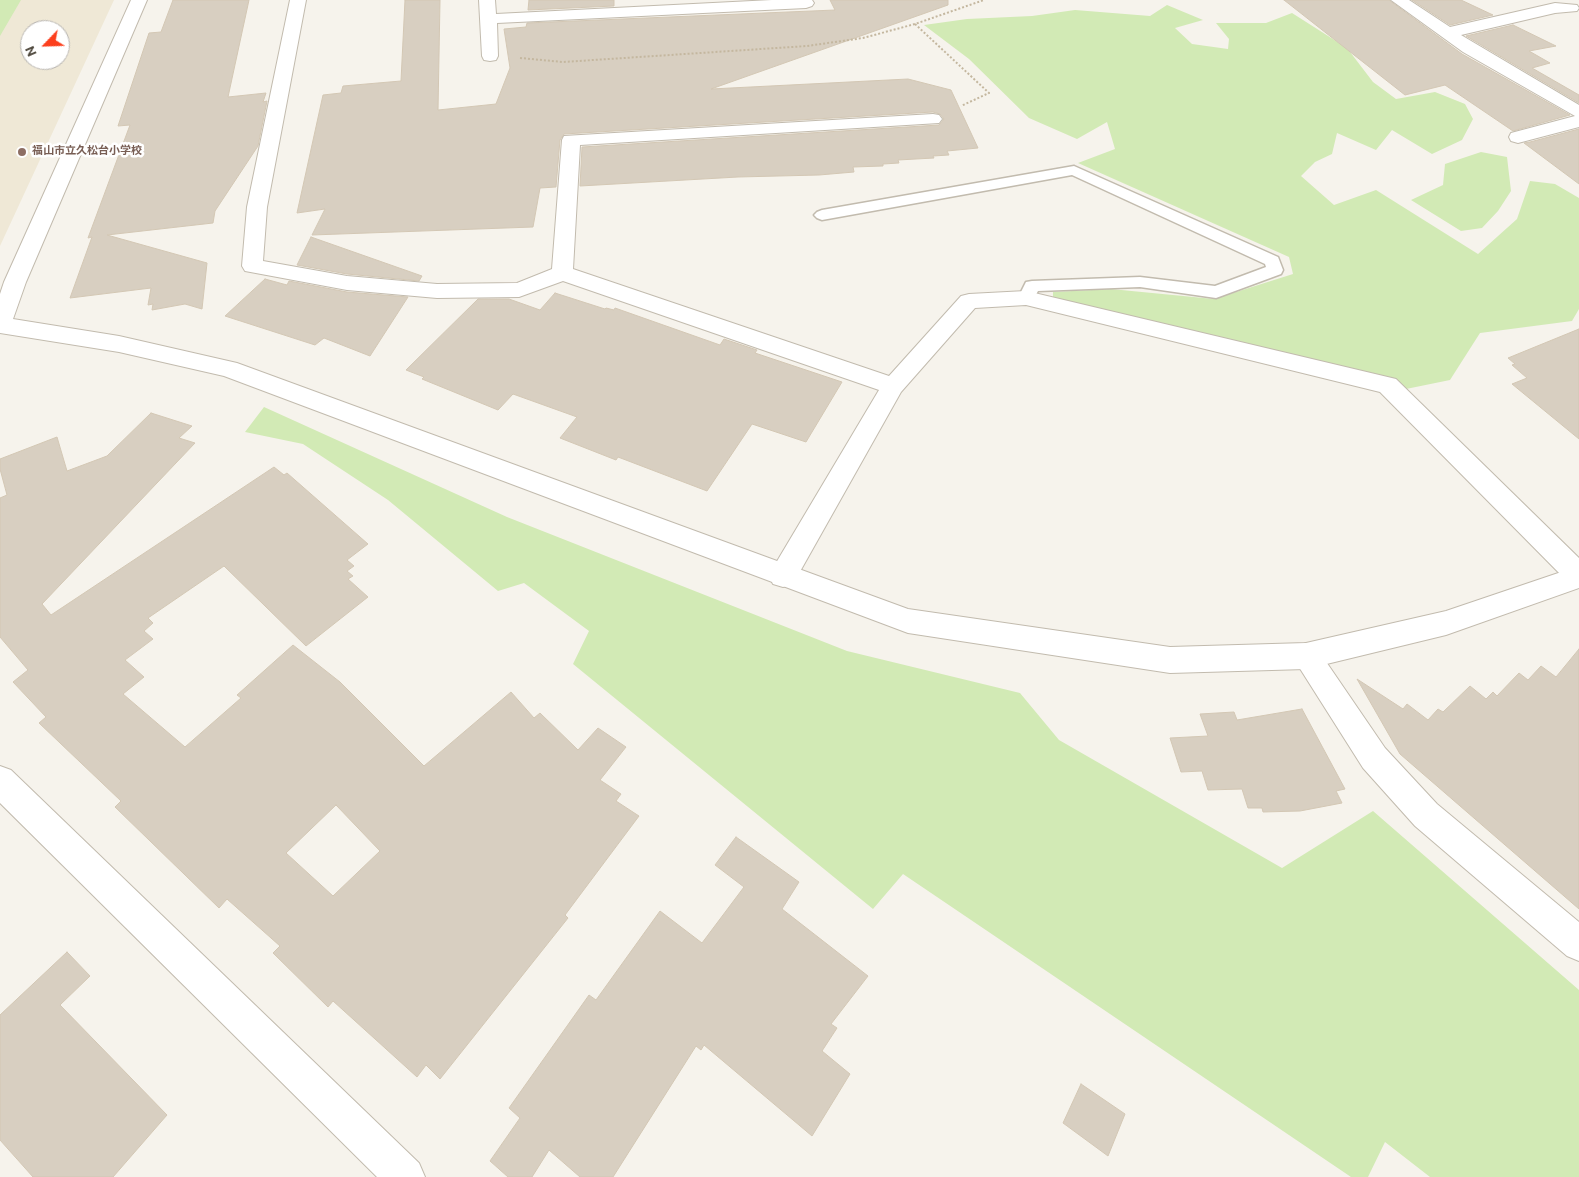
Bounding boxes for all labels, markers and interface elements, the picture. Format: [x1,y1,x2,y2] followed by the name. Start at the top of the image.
[20,20,70,70] north arrow
[22,43,42,59] text: N
[32,145,142,159] place label: 福山市立久松台小学校
[16,146,28,158] marker: 福山市立久松台小学校

